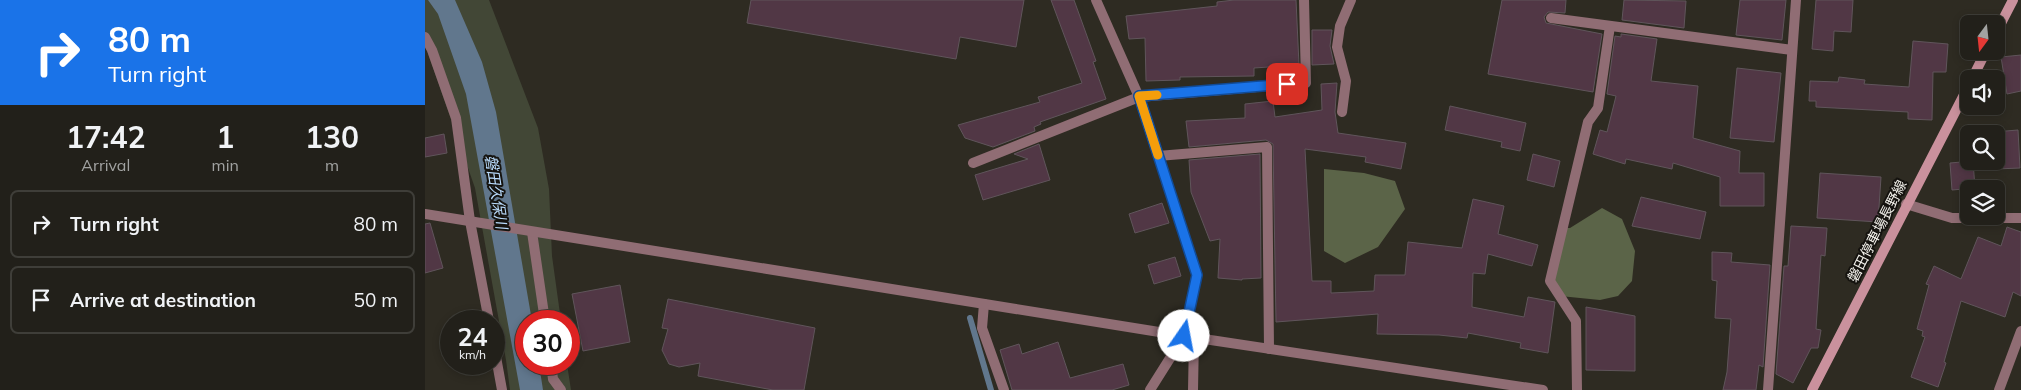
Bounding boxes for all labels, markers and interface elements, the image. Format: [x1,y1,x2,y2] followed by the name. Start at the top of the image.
[1960,15,2005,60] north arrow
[1960,15,2005,225] map controls
[108,17,191,61] text: 80 m
[25,20,90,85] icon: right
[108,60,206,88] text: Turn right
[1266,63,1308,105] pin
[1273,70,1301,98] icon: arrive
[1960,70,2005,115] button: sound
[66,118,146,156] text: 17:42
[216,118,234,156] text: 1
[305,118,359,156] text: 130
[1960,125,2005,170] button: search
[481,153,512,232] water label: 磐田久保川
[81,155,130,175] text: Arrival
[212,155,239,175] text: min
[325,155,339,175] text: m
[1844,177,1910,285] street label: 磐田停車場長野線
[1960,180,2005,225] button: layers
[27,210,55,238] icon: right
[70,212,159,236] text: Turn right
[354,212,398,236] text: 80 m
[27,286,55,314] icon: arrive
[70,288,256,312] text: Arrive at destination
[354,288,398,312] text: 50 m
[1157,309,1209,361] position arrow
[515,310,580,375] speed limit sign: 30
[457,321,488,352] text: 24
[459,347,486,362] text: km/h

